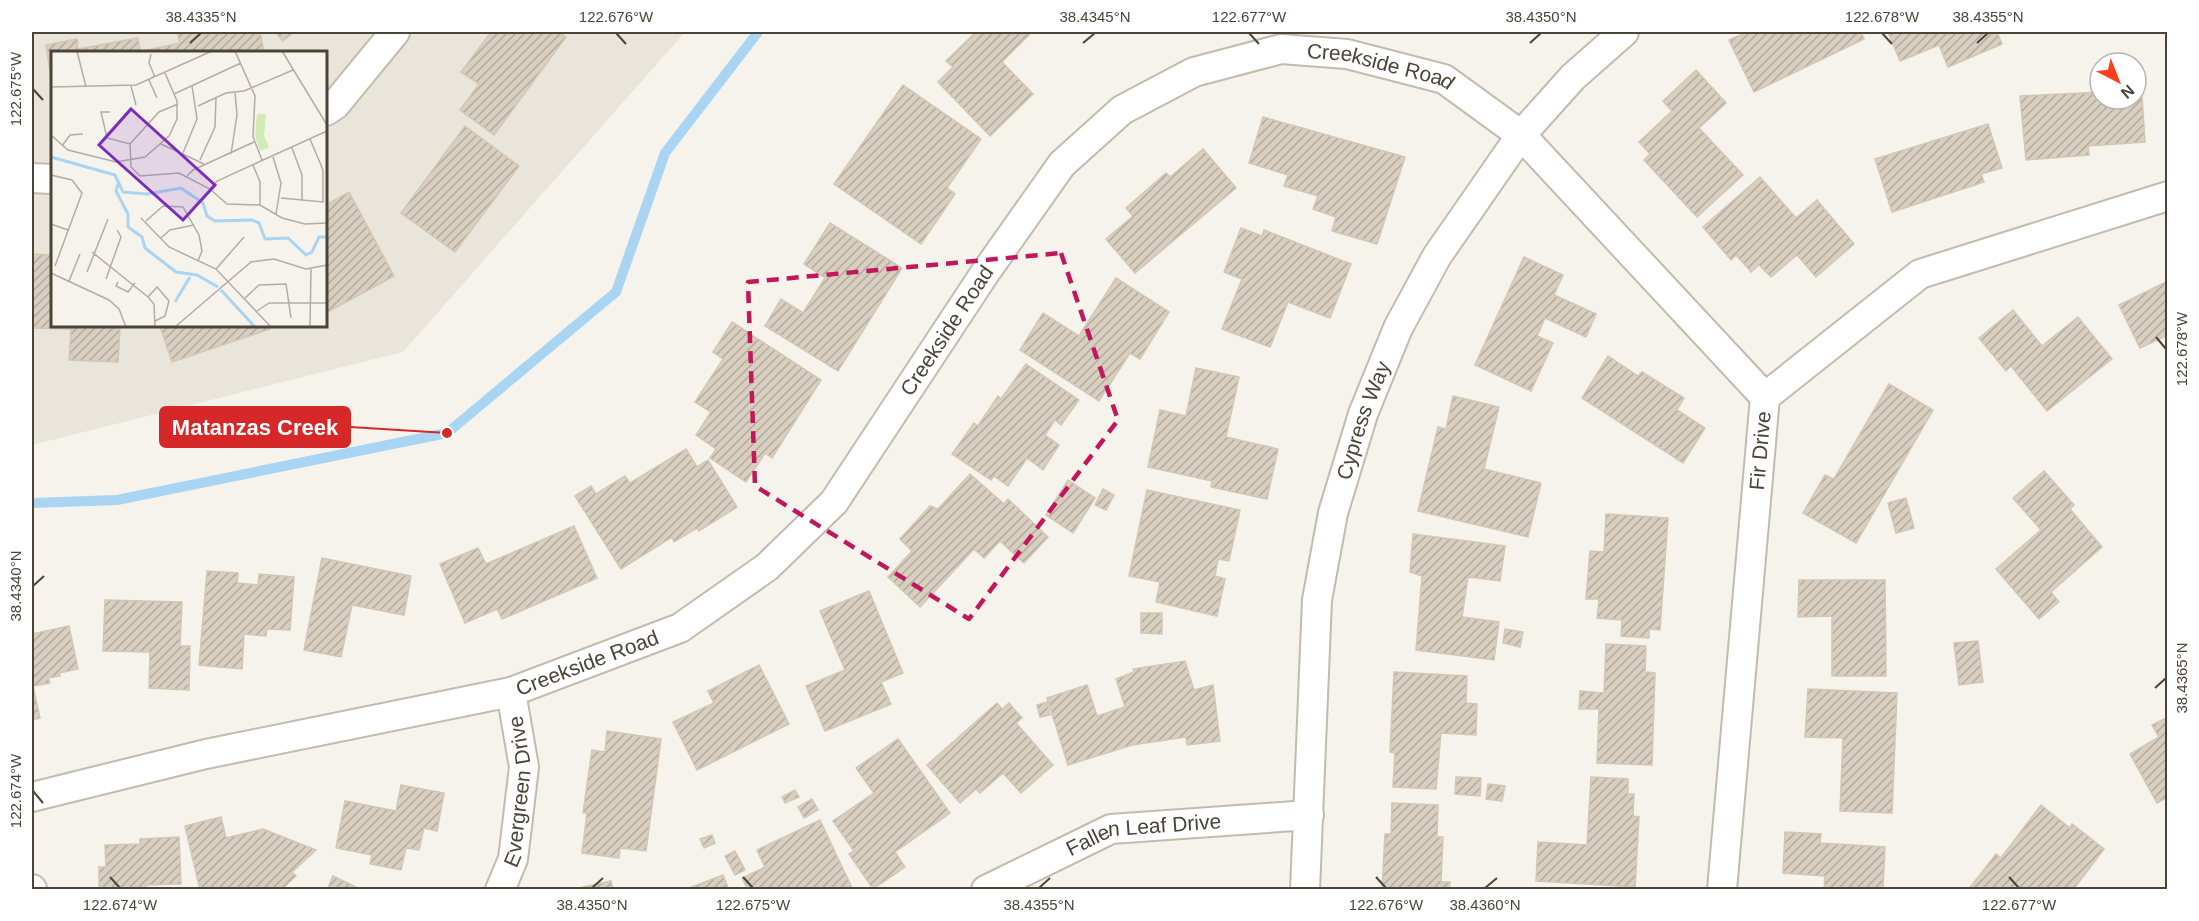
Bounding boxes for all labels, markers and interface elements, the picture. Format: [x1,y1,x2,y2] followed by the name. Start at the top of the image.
[165,8,237,25] text: 38.4335°N
[579,8,654,25] text: 122.676°W
[1059,8,1131,25] text: 38.4345°N
[1212,8,1287,25] text: 122.677°W
[1505,8,1577,25] text: 38.4350°N
[1845,8,1920,25] text: 122.678°W
[1952,8,2024,25] text: 38.4355°N
[1306,39,1459,94] street label: Creekside Road
[7,51,24,126] text: 122.675°W
[51,51,327,327] inset map
[2088,51,2148,111] north arrow
[2118,82,2138,102] text: N
[895,261,998,400] street label: Creekside Road
[2173,311,2190,386] text: 122.678°W
[1332,357,1394,482] street label: Cypress Way
[160,407,350,447] callout: Matanzas Creek
[1745,410,1775,491] street label: Fir Drive
[172,415,339,440] text: Matanzas Creek
[7,550,24,622] text: 38.4340°N
[513,625,662,700] street label: Creekside Road
[2173,642,2190,714] text: 38.4365°N
[499,714,535,870] street label: Evergreen Drive
[7,753,24,828] text: 122.674°W
[1062,809,1222,860] street label: Fallen Leaf Drive
[83,896,158,913] text: 122.674°W
[556,896,628,913] text: 38.4350°N
[716,896,791,913] text: 122.675°W
[1003,896,1075,913] text: 38.4355°N
[1349,896,1424,913] text: 122.676°W
[1449,896,1521,913] text: 38.4360°N
[1982,896,2057,913] text: 122.677°W

